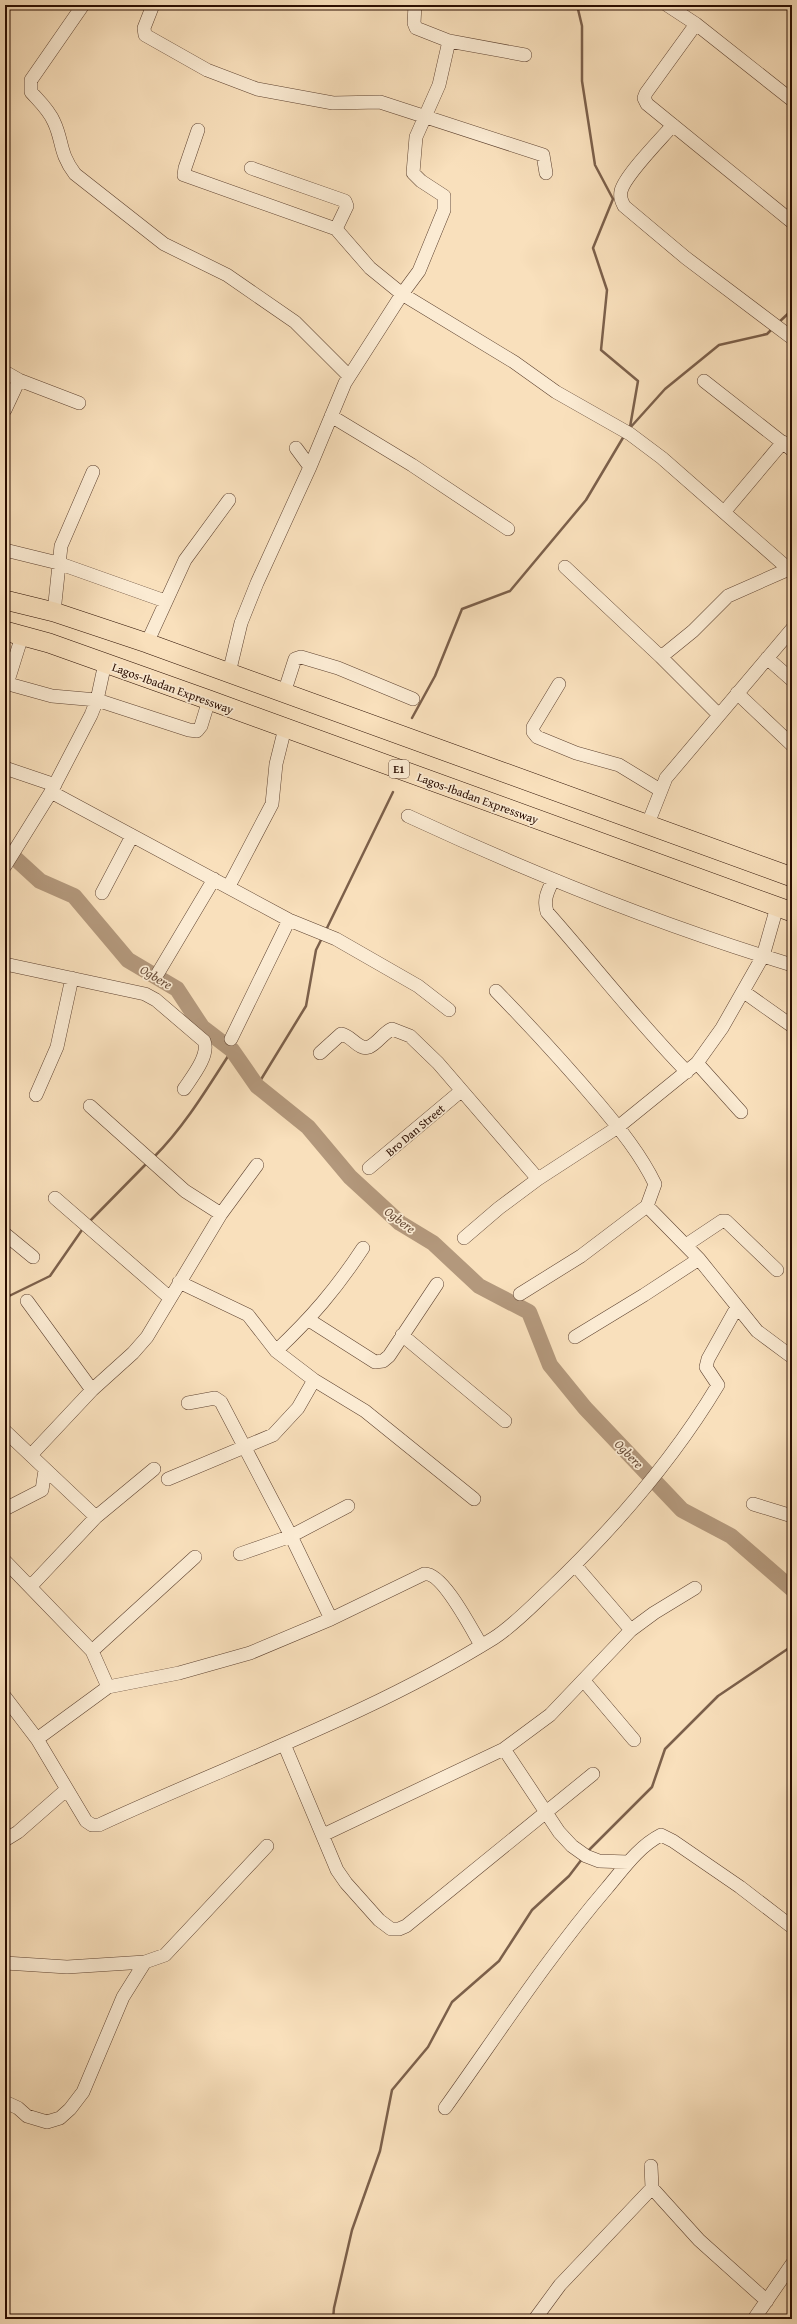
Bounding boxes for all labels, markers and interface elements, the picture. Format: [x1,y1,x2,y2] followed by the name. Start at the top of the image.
[110,658,236,718] street label: Lagos-Ibadan Expressway
[389,760,409,778] road number: E1
[415,768,541,828] street label: Lagos-Ibadan Expressway
[136,960,176,994] water label: Ogbere
[382,1100,449,1160] street label: Bro Dan Street
[381,1202,419,1238] water label: Ogbere
[610,1435,648,1473] water label: Ogbere

